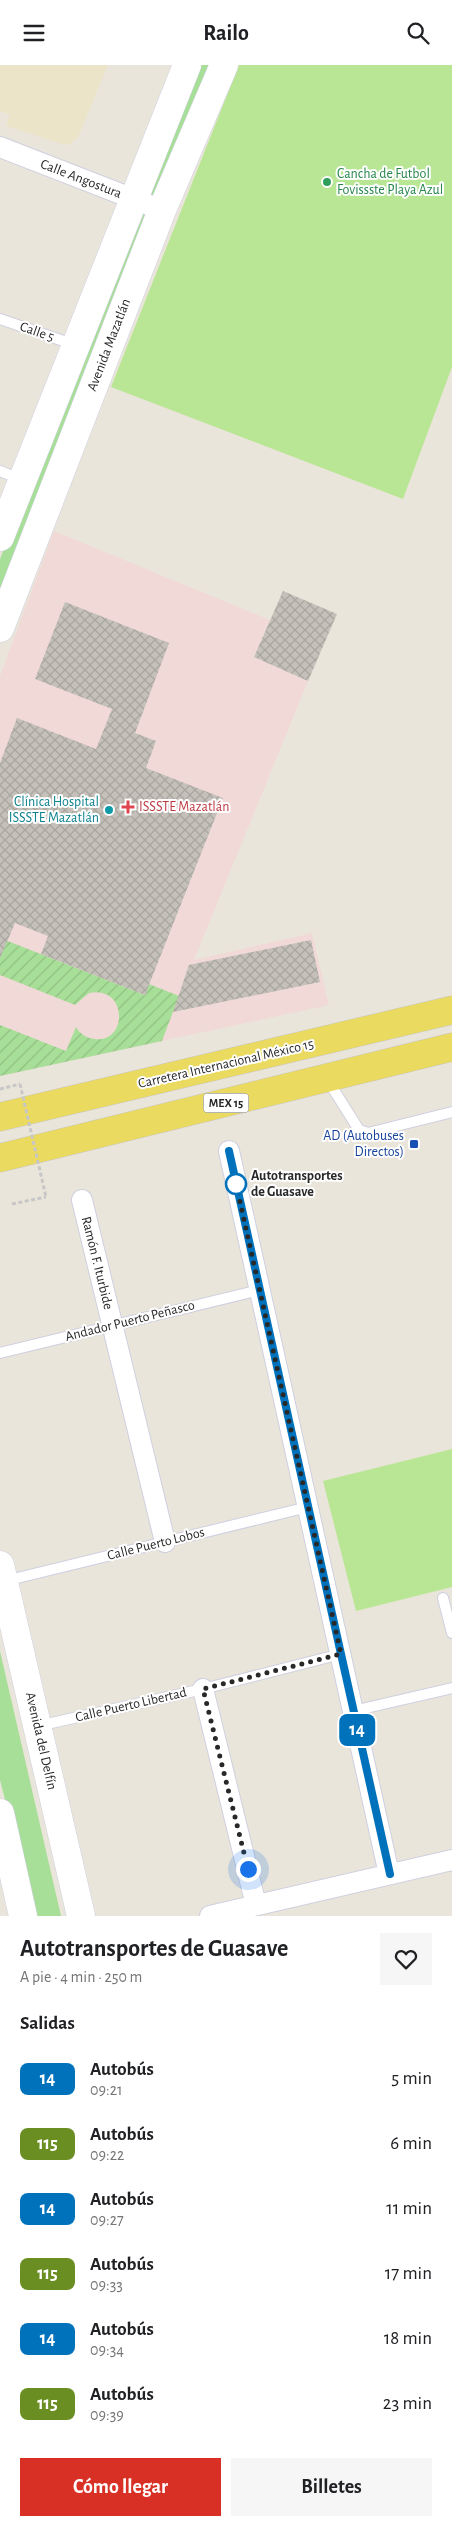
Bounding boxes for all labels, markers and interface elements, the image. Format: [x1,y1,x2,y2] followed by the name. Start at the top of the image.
[20,19,48,47] icon: menu
[404,19,432,47] icon: search
[203,22,249,44] text: Railo
[38,157,124,201] street label: Calle Angostura
[337,167,443,197] place label: Cancha de Futbol Fovissste Playa Azul
[321,176,333,188] marker: Cancha de Futbol Fovissste Playa Azul
[85,297,133,393] street label: Avenida Mazatlán
[18,320,56,344] street label: Calle 5
[9,795,99,825] place label: Clínica Hospital ISSSTE Mazatlán
[121,800,135,814] marker: ISSSTE Mazatlán
[139,800,229,814] place label: ISSSTE Mazatlán
[103,804,115,816] marker: Clínica Hospital ISSSTE Mazatlán
[137,1037,315,1091] street label: Carretera Internacional México 15
[204,1093,248,1113] road number: MEX 15
[323,1129,404,1159] place label: AD (Autobuses Directos)
[408,1138,420,1150] marker: AD (Autobuses Directos)
[251,1169,343,1199] place label: Autotransportes de Guasave
[225,1173,247,1195] marker: Autotransportes de Guasave
[79,1215,115,1311] street label: Ramón F. Iturbide
[64,1298,196,1344] street label: Andador Puerto Peñasco
[106,1525,206,1563] street label: Calle Puerto Lobos
[74,1685,188,1725] street label: Calle Puerto Libertad
[23,1691,59,1791] street label: Avenida del Delfín
[334,1714,380,1746] line badge: 14
[349,1721,365,1739] text: 14
[236,1857,261,1882] your location
[380,1933,432,1985] button: heart
[20,1937,288,1961] text: Autotransportes de Guasave
[20,1969,142,1985] text: A pie · 4 min · 250 m
[20,2014,75,2033] text: Salidas
[90,2060,154,2079] text: Autobús
[391,2069,432,2088] text: 5 min
[40,2070,55,2088] text: 14
[90,2082,122,2098] text: 09:21
[90,2125,154,2144] text: Autobús
[390,2134,432,2153] text: 6 min
[37,2135,58,2153] text: 115
[90,2147,124,2163] text: 09:22
[90,2190,154,2209] text: Autobús
[386,2199,432,2218] text: 11 min
[40,2200,55,2218] text: 14
[90,2212,124,2228] text: 09:27
[90,2255,154,2274] text: Autobús
[385,2264,432,2283] text: 17 min
[37,2265,58,2283] text: 115
[90,2277,123,2293] text: 09:33
[90,2320,154,2339] text: Autobús
[384,2329,432,2348] text: 18 min
[40,2330,55,2348] text: 14
[90,2342,124,2358] text: 09:34
[90,2385,154,2404] text: Autobús
[383,2394,432,2413] text: 23 min
[37,2395,58,2413] text: 115
[90,2407,124,2423] text: 09:39
[20,2458,221,2516] button: Cómo llegar
[231,2458,432,2516] button: Billetes

